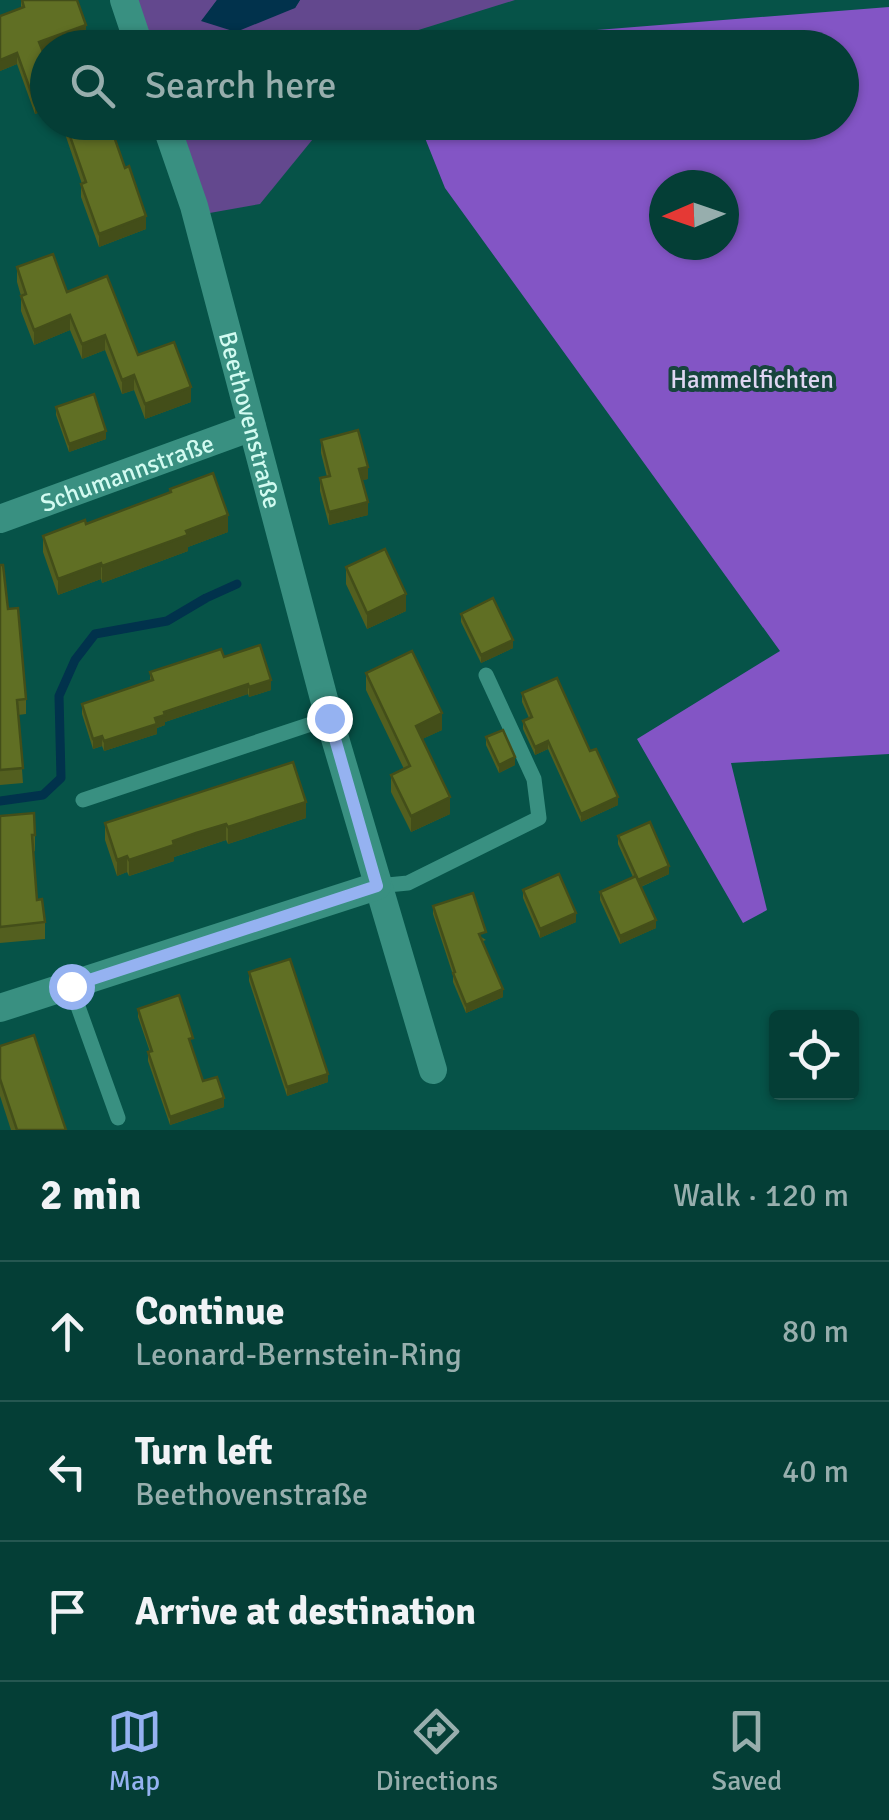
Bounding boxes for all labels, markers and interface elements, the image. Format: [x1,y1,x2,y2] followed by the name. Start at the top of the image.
[30,30,859,140] search box
[65,58,120,113] icon: search
[145,62,337,109] text: Search here
[649,170,739,260] north arrow
[212,328,288,512] street label: Beethovenstraße
[670,364,834,395] park label: Hammelfichten
[36,427,218,519] street label: Schumannstraße
[307,696,353,742] route end
[49,964,95,1010] route start
[769,1010,859,1100] map controls
[769,1010,859,1100] button: locate
[40,1170,141,1221] text: 2 min
[673,1176,849,1215] text: Walk · 120 m
[135,1288,285,1335] text: Continue
[40,1304,95,1359] icon: ahead
[782,1312,849,1351] text: 80 m
[135,1335,462,1374] text: Leonard-Bernstein-Ring
[135,1428,273,1475] text: Turn left
[40,1444,95,1499] icon: left
[782,1452,849,1491] text: 40 m
[135,1475,368,1514] text: Beethovenstraße
[40,1584,95,1639] icon: arrive
[135,1588,476,1635] text: Arrive at destination
[107,1704,162,1798] tab: Map
[376,1704,498,1798] tab: Directions
[712,1704,782,1798] tab: Saved

